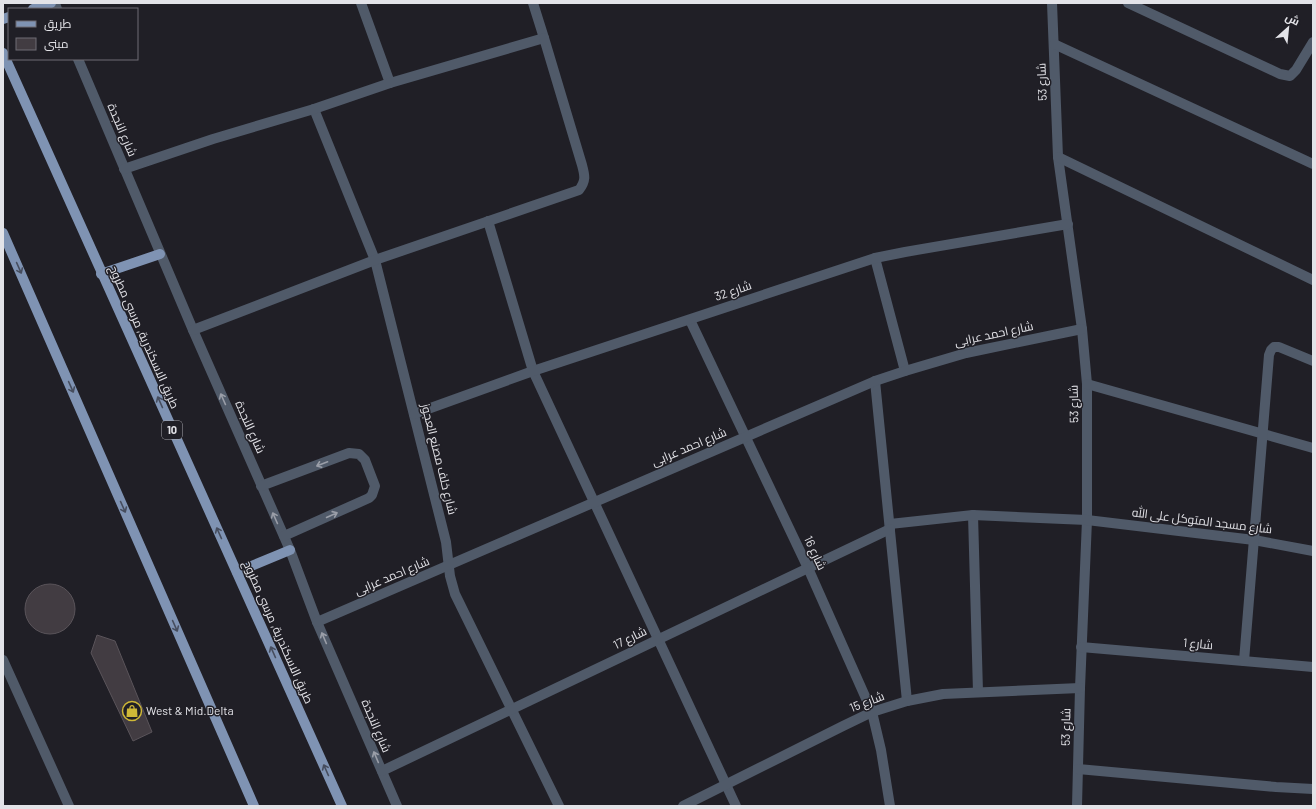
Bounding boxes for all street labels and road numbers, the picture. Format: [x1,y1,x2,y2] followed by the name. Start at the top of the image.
[1033,63,1051,101] street label: شارع 53
[104,101,140,159] street label: شارع النجدة
[105,263,183,411] street label: طريق الاسكندرية, مرسى مطروح
[712,277,754,305] street label: شارع 32
[953,318,1035,350] street label: شارع احمد عرابى
[1066,385,1082,423] street label: شارع 53
[231,398,269,456] street label: شارع النجدة
[417,401,461,516] street label: شارع خلف مصنع العجوز
[162,421,182,439] road number: 10
[649,424,729,470] street label: شارع احمد عرابى
[1131,504,1273,538] street label: شارع مسجد المتوكل على الله
[800,533,830,573] street label: شارع 16
[352,553,432,599] street label: شارع احمد عرابى
[239,558,317,706] street label: طريق الاسكندرية, مرسى مطروح
[611,623,650,653] street label: شارع 17
[1182,635,1214,653] street label: شارع 1
[847,688,887,716] street label: شارع 15
[358,697,394,755] street label: شارع النجدة
[1058,708,1074,746] street label: شارع 53

